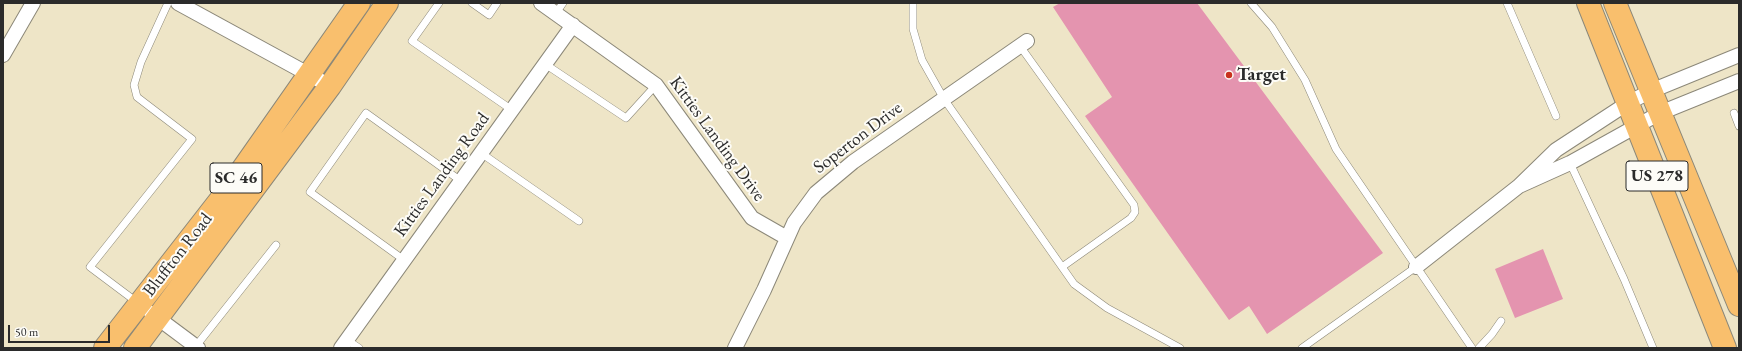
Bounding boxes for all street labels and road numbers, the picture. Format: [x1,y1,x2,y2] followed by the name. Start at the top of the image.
[664,72,770,206] street label: Kitties Landing Drive
[809,98,907,178] street label: Soperton Drive
[390,109,494,241] street label: Kitties Landing Road
[1626,161,1688,191] road number: US 278
[210,163,262,193] road number: SC 46
[139,209,217,301] street label: Bluffton Road

